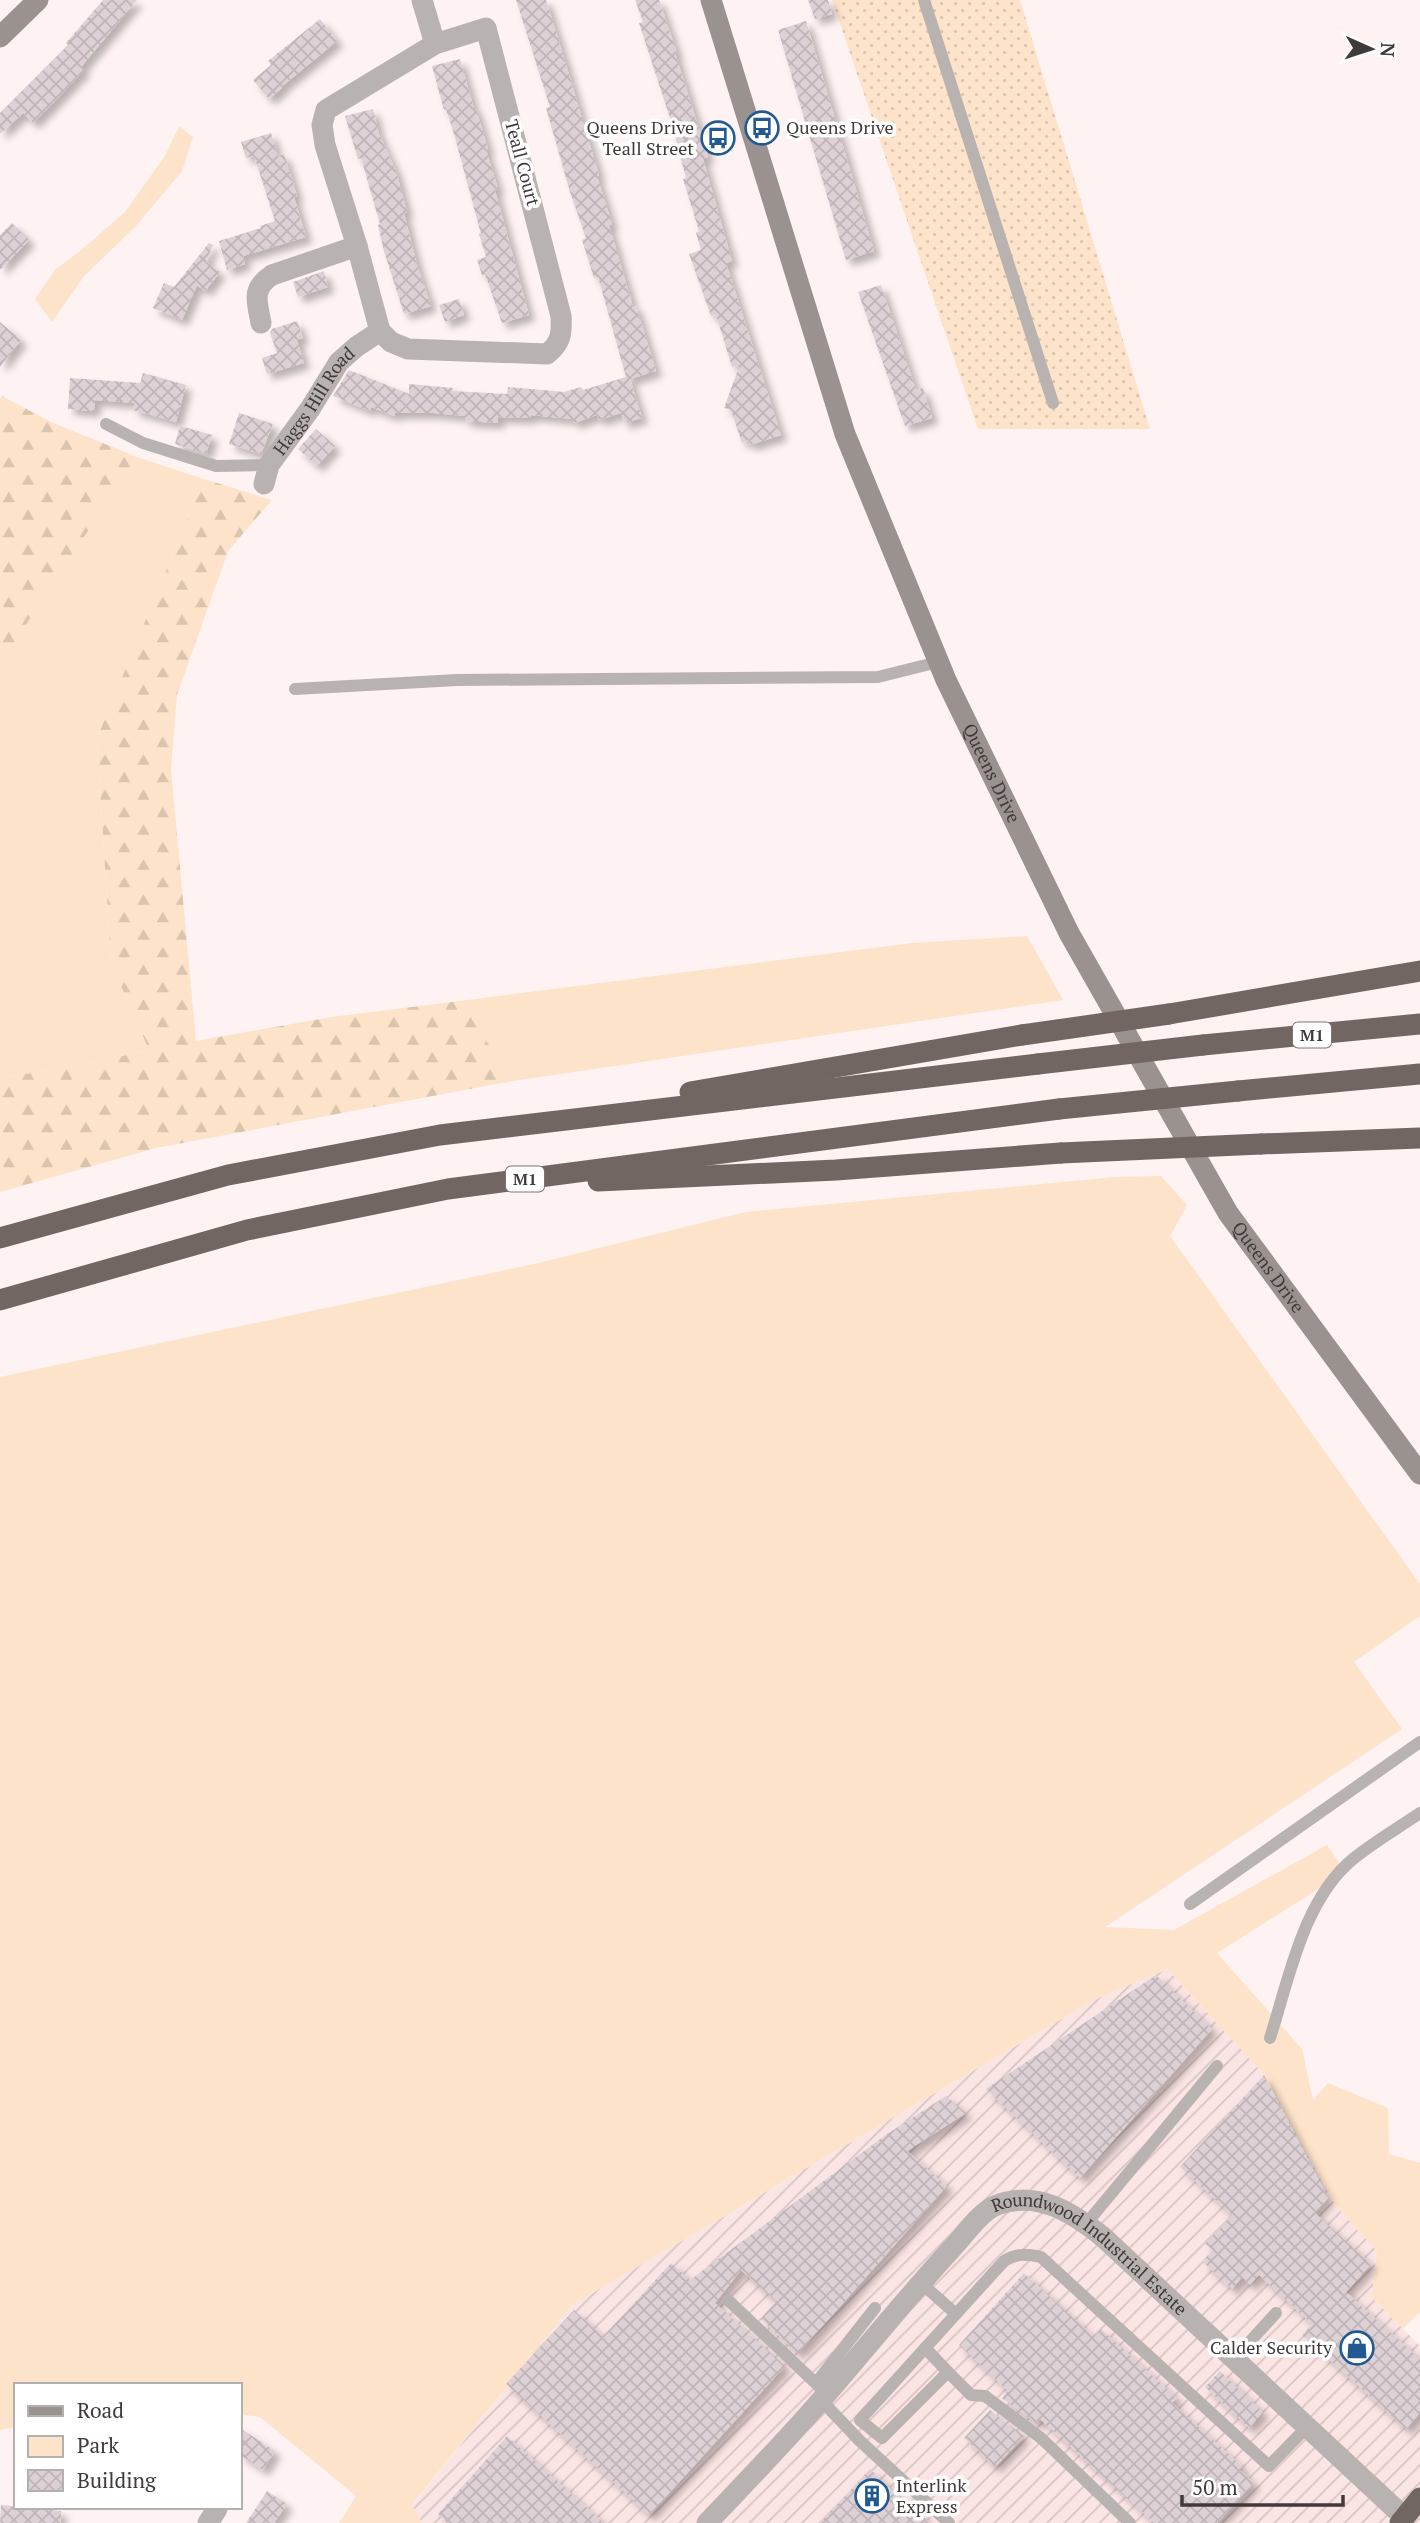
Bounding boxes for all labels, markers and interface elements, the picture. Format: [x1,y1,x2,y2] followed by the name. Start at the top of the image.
[1336,14,1406,84] north arrow
[1376,42,1401,58] text: N
[743,109,781,147] bus stop icon: Queens Drive
[586,115,694,160] place label: Queens Drive Teall Street
[786,115,894,139] place label: Queens Drive
[500,117,546,209] street label: Teall Court
[699,119,737,157] bus stop icon: Queens Drive Teall Street
[267,341,359,460] street label: Haggs Hill Road
[958,719,1027,827] street label: Queens Drive
[1293,1023,1331,1048] road number: M1
[506,1166,544,1191] road number: M1
[1227,1216,1310,1317] street label: Queens Drive
[988,2187,1193,2320] street label: Roundwood Industrial Estate
[1338,2329,1376,2367] shop icon: Calder Security
[1210,2335,1333,2359] place label: Calder Security
[14,2383,242,2509] legend
[77,2396,124,2424] text: Road
[77,2431,119,2459] text: Park
[1182,2464,1343,2508] scale bar
[77,2466,157,2494] text: Building
[896,2473,967,2518] place label: Interlink Express
[1192,2473,1238,2501] text: 50 m
[853,2477,891,2515] building icon: Interlink Express

